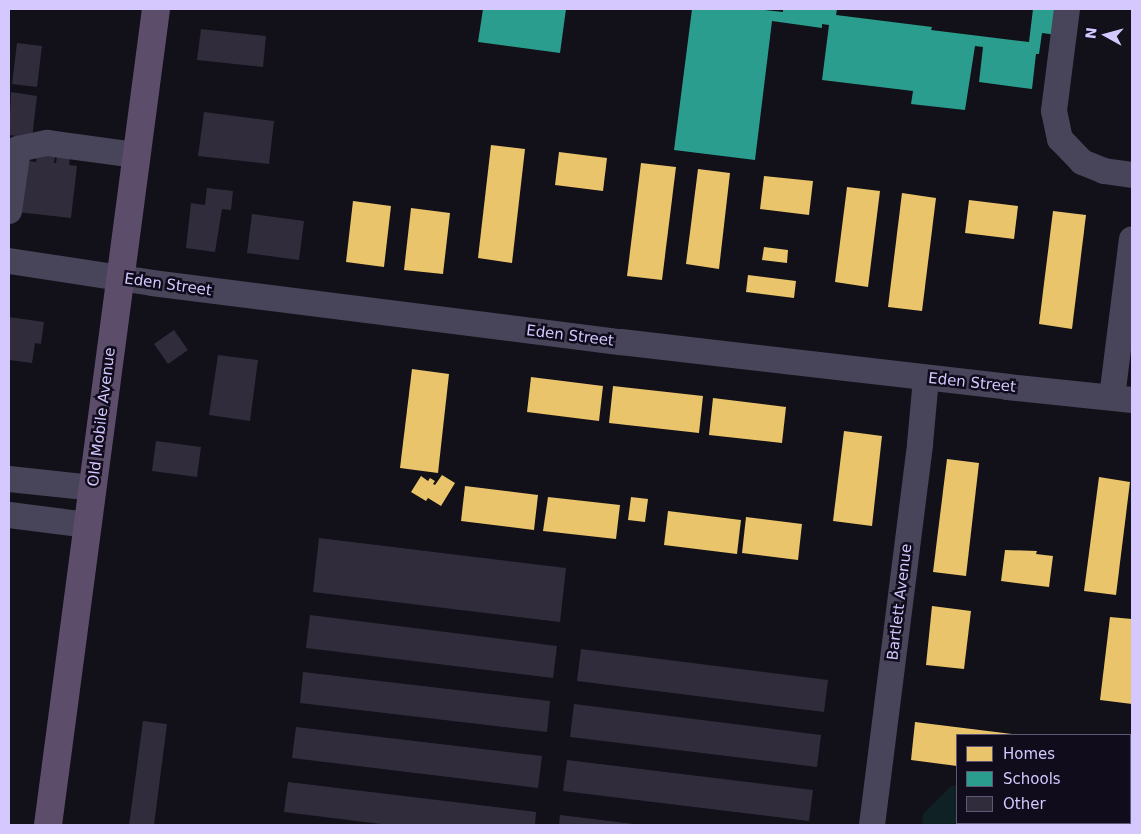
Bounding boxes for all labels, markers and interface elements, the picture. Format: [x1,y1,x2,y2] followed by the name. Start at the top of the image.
[1081,10,1131,60] north arrow
[1082,26,1100,40] text: N
[123,270,213,300] street label: Eden Street
[525,322,615,350] street label: Eden Street
[85,346,119,488] street label: Old Mobile Avenue
[927,369,1017,397] street label: Eden Street
[884,543,916,661] street label: Bartlett Avenue
[956,734,1131,824] legend
[1003,745,1055,763] text: Homes
[1003,770,1061,788] text: Schools
[1003,795,1046,813] text: Other

